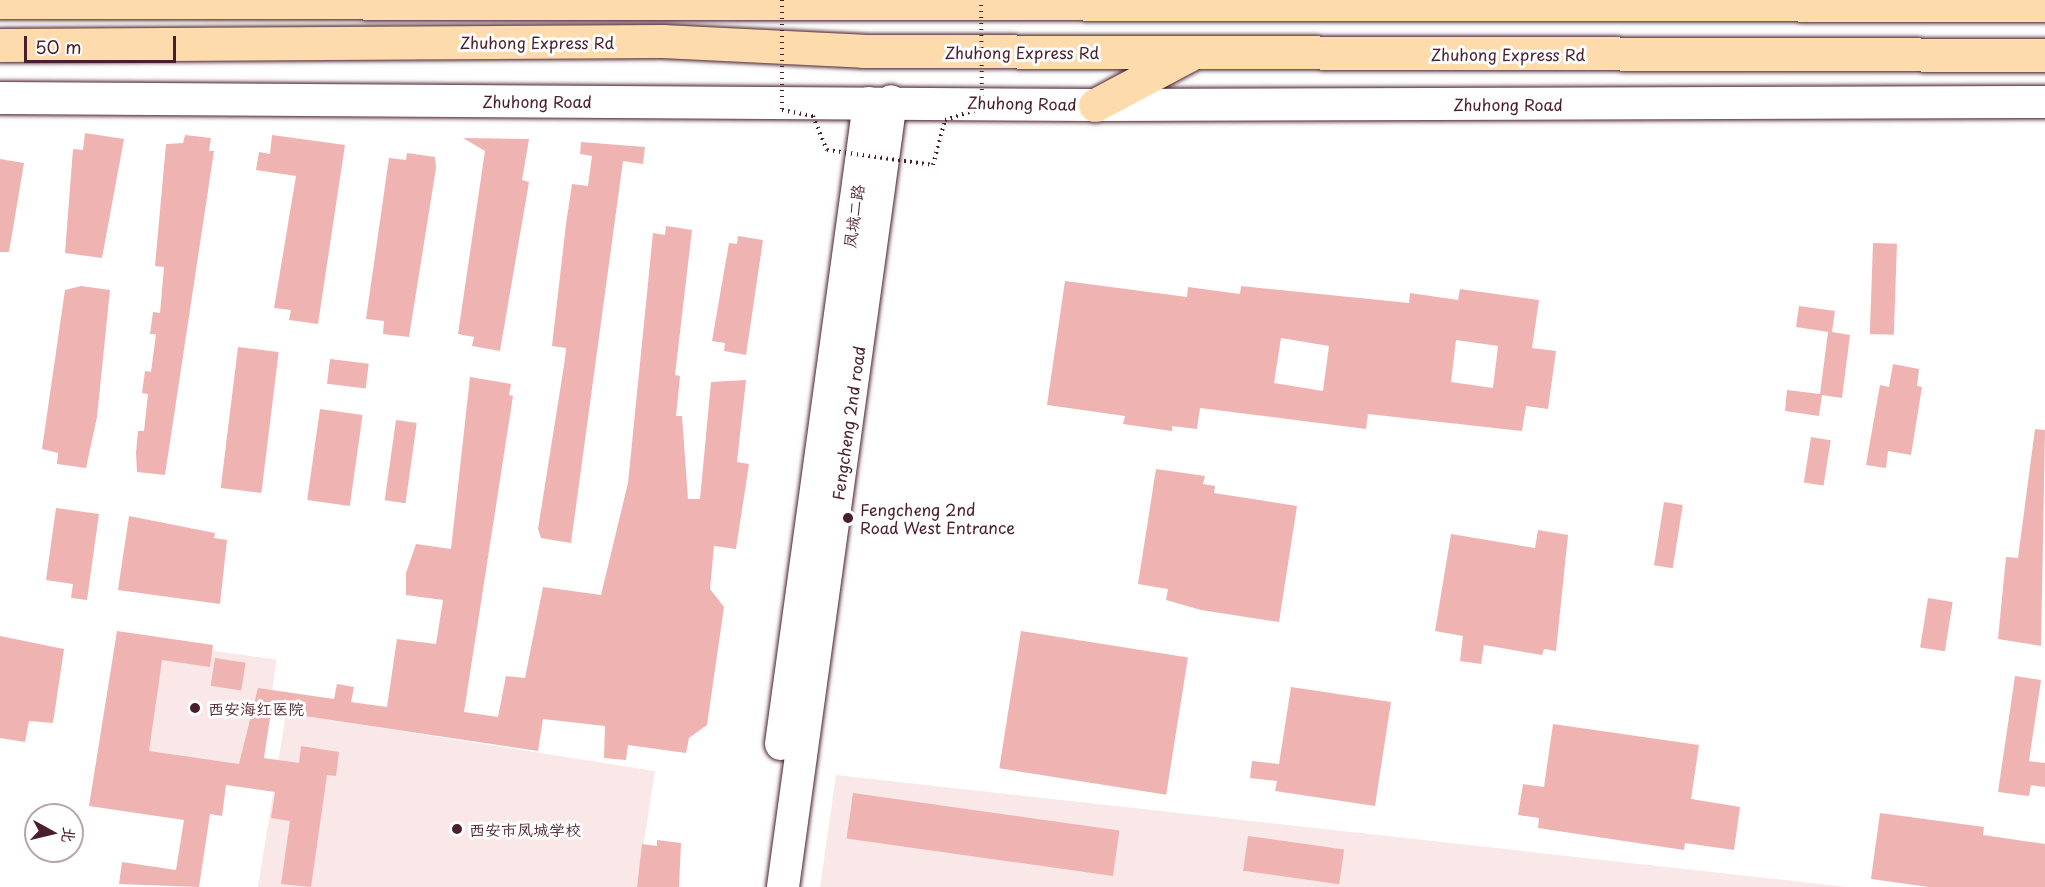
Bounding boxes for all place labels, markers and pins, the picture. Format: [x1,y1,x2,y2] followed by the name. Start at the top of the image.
[860,499,1016,537] place label: Fengcheng 2nd Road West Entrance
[841,511,855,525] marker: Fengcheng 2nd Road West Entrance
[208,698,304,718] place label: 西安海红医院
[186,699,204,717] marker: 西安海红医院
[469,819,581,839] place label: 西安市凤城学校
[450,822,464,836] marker: 西安市凤城学校

